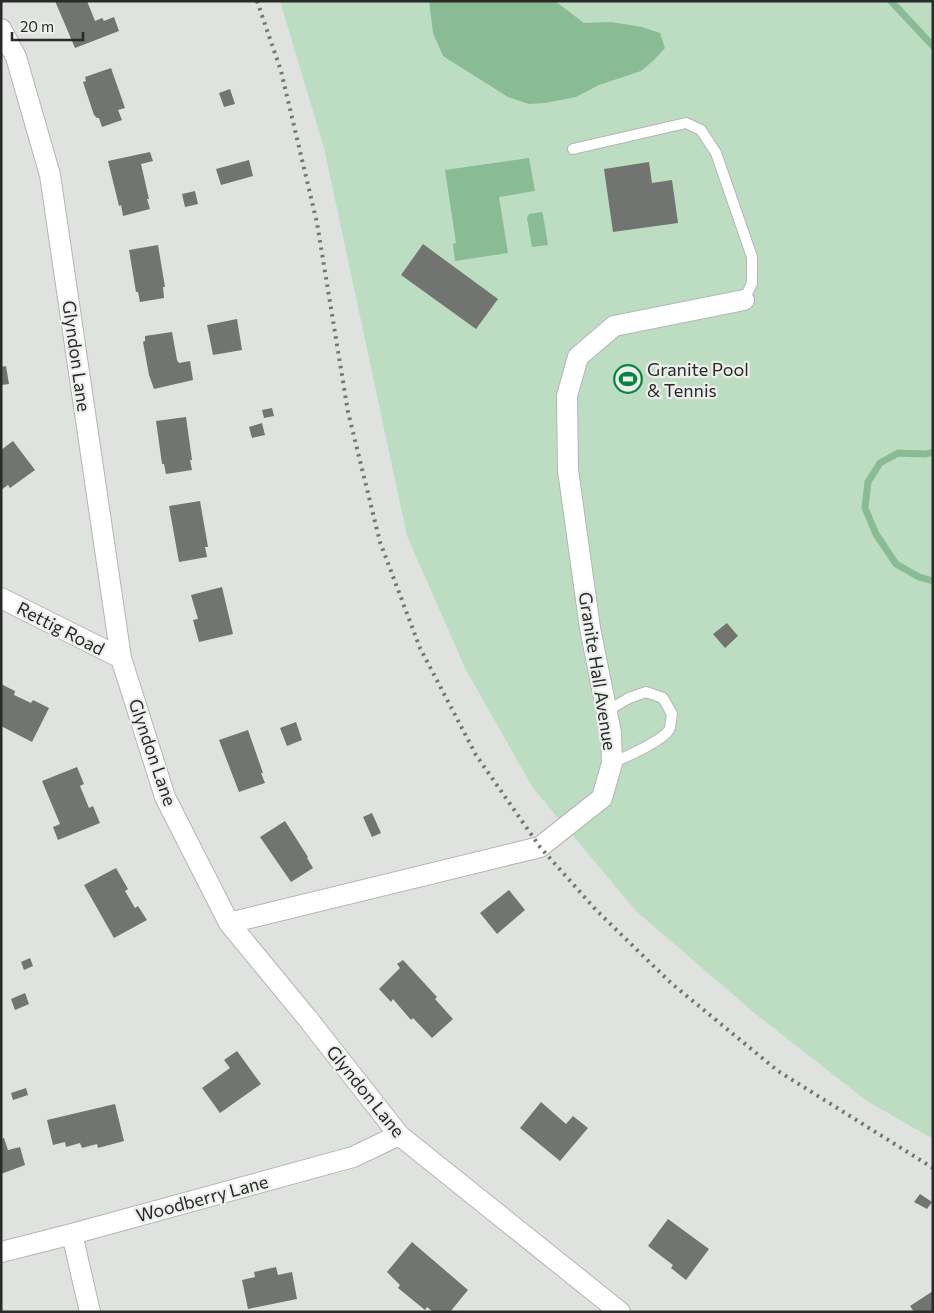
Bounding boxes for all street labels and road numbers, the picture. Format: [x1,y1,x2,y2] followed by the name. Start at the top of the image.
[58,299,96,413] street label: Glyndon Lane
[575,590,621,752] street label: Granite Hall Avenue
[13,597,109,659] street label: Rettig Road
[124,696,182,808] street label: Glyndon Lane
[322,1041,410,1141] street label: Glyndon Lane
[134,1170,270,1226] street label: Woodberry Lane

